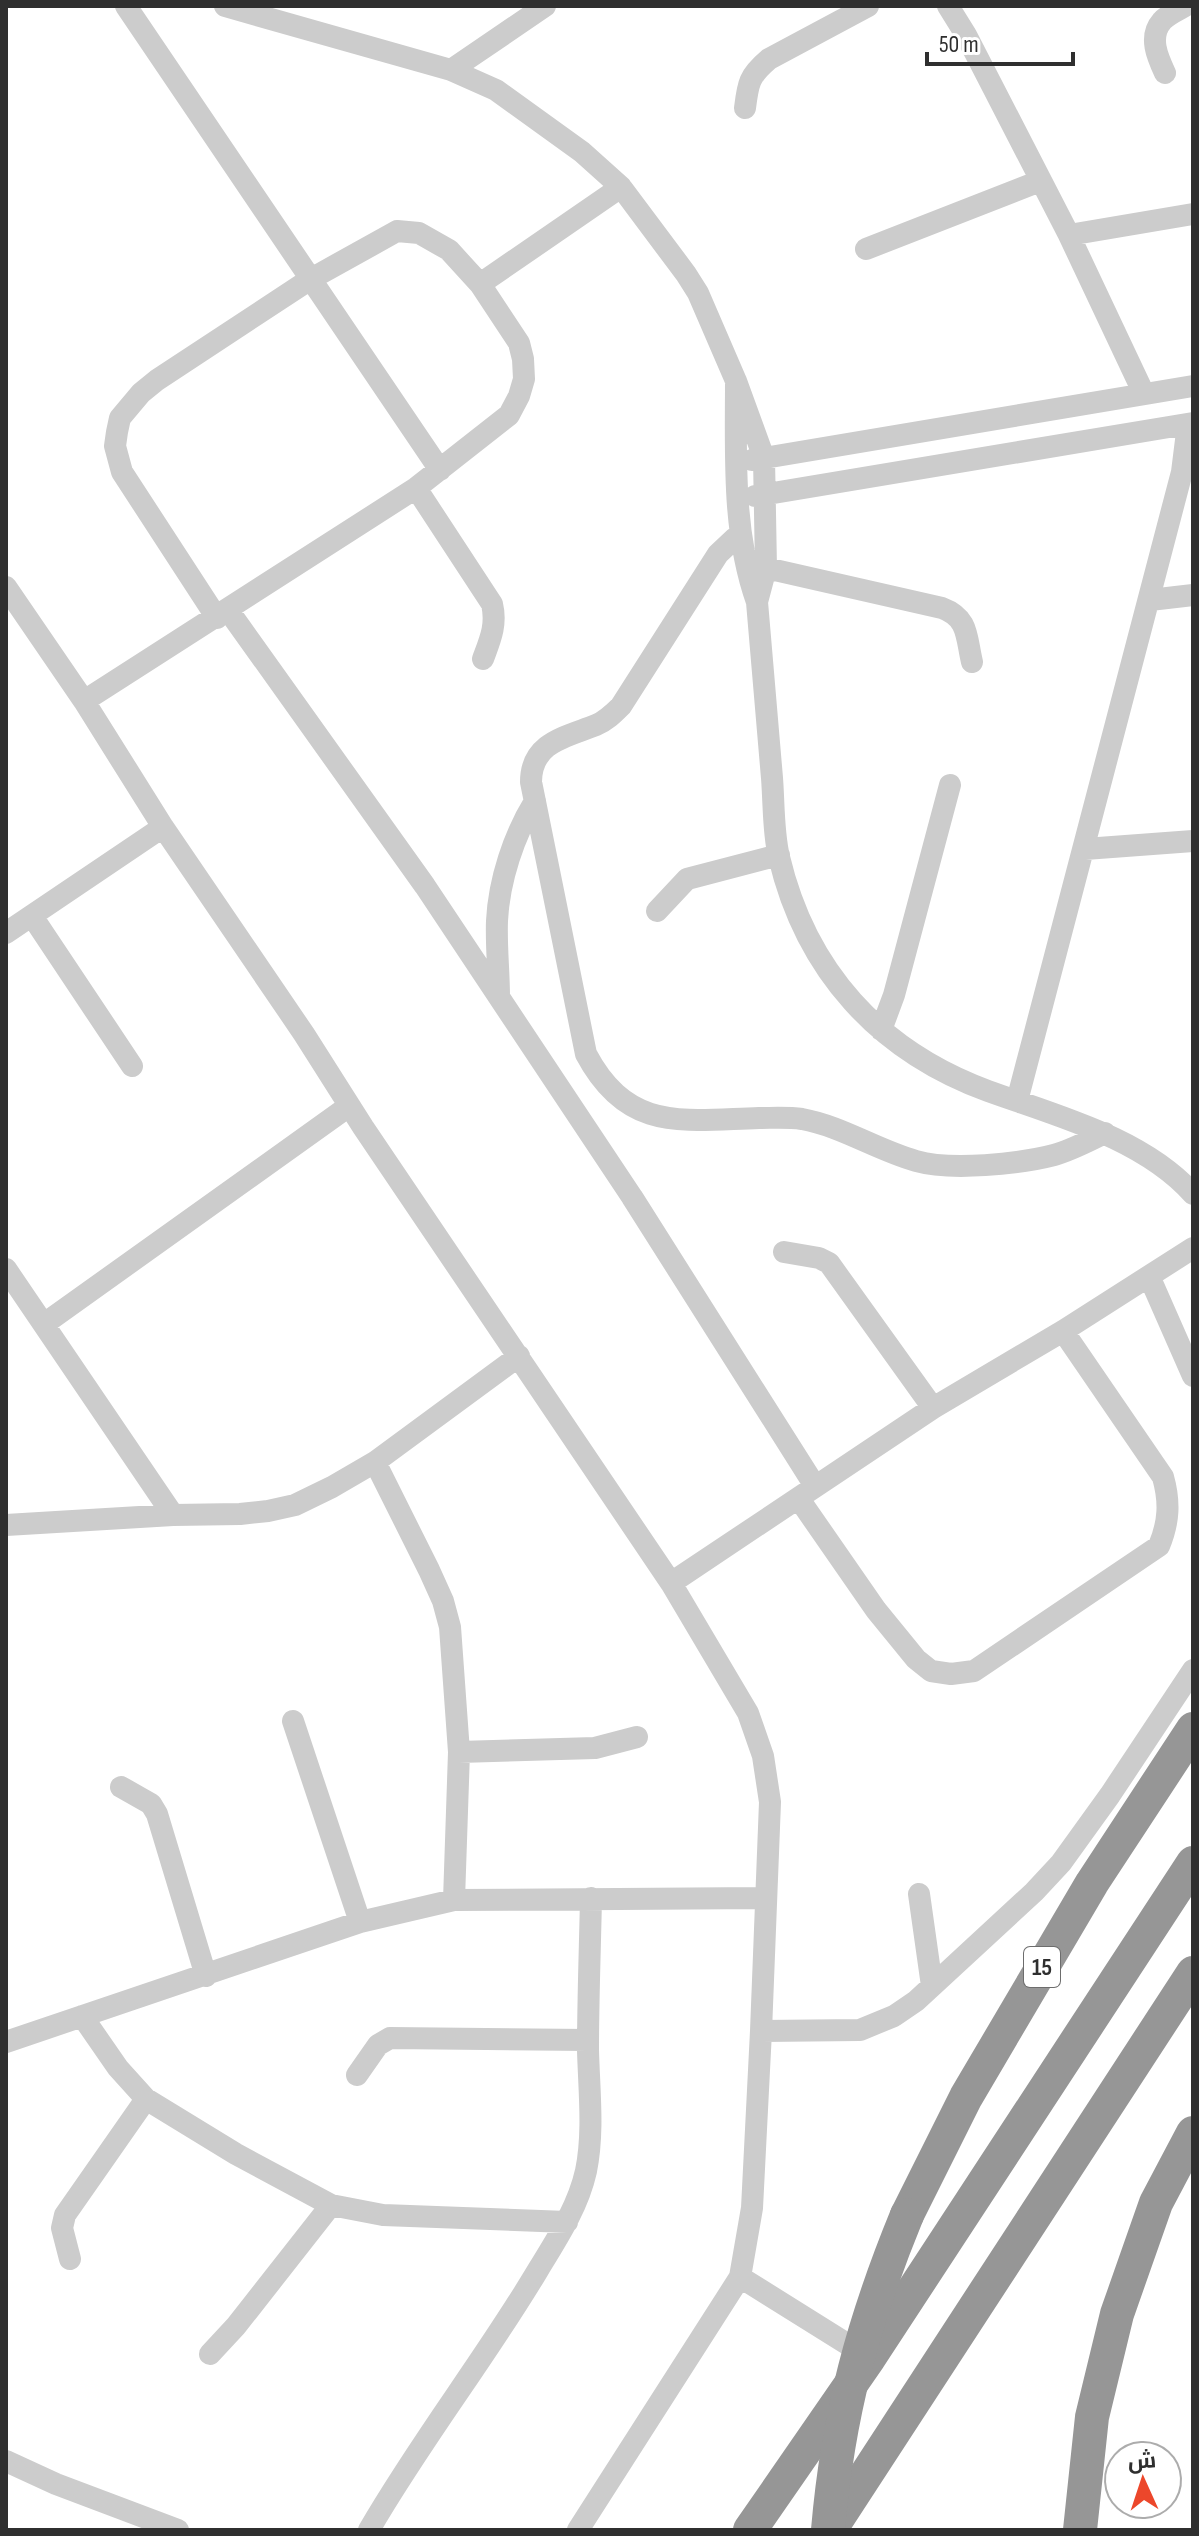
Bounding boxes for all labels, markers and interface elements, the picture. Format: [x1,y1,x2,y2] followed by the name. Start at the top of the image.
[927,16,1073,66] scale bar
[939,30,979,59] text: 50 m
[1024,1947,1060,1987] road number: 15
[1103,2440,1183,2520] north arrow
[1127,2447,1157,2476] text: ش

